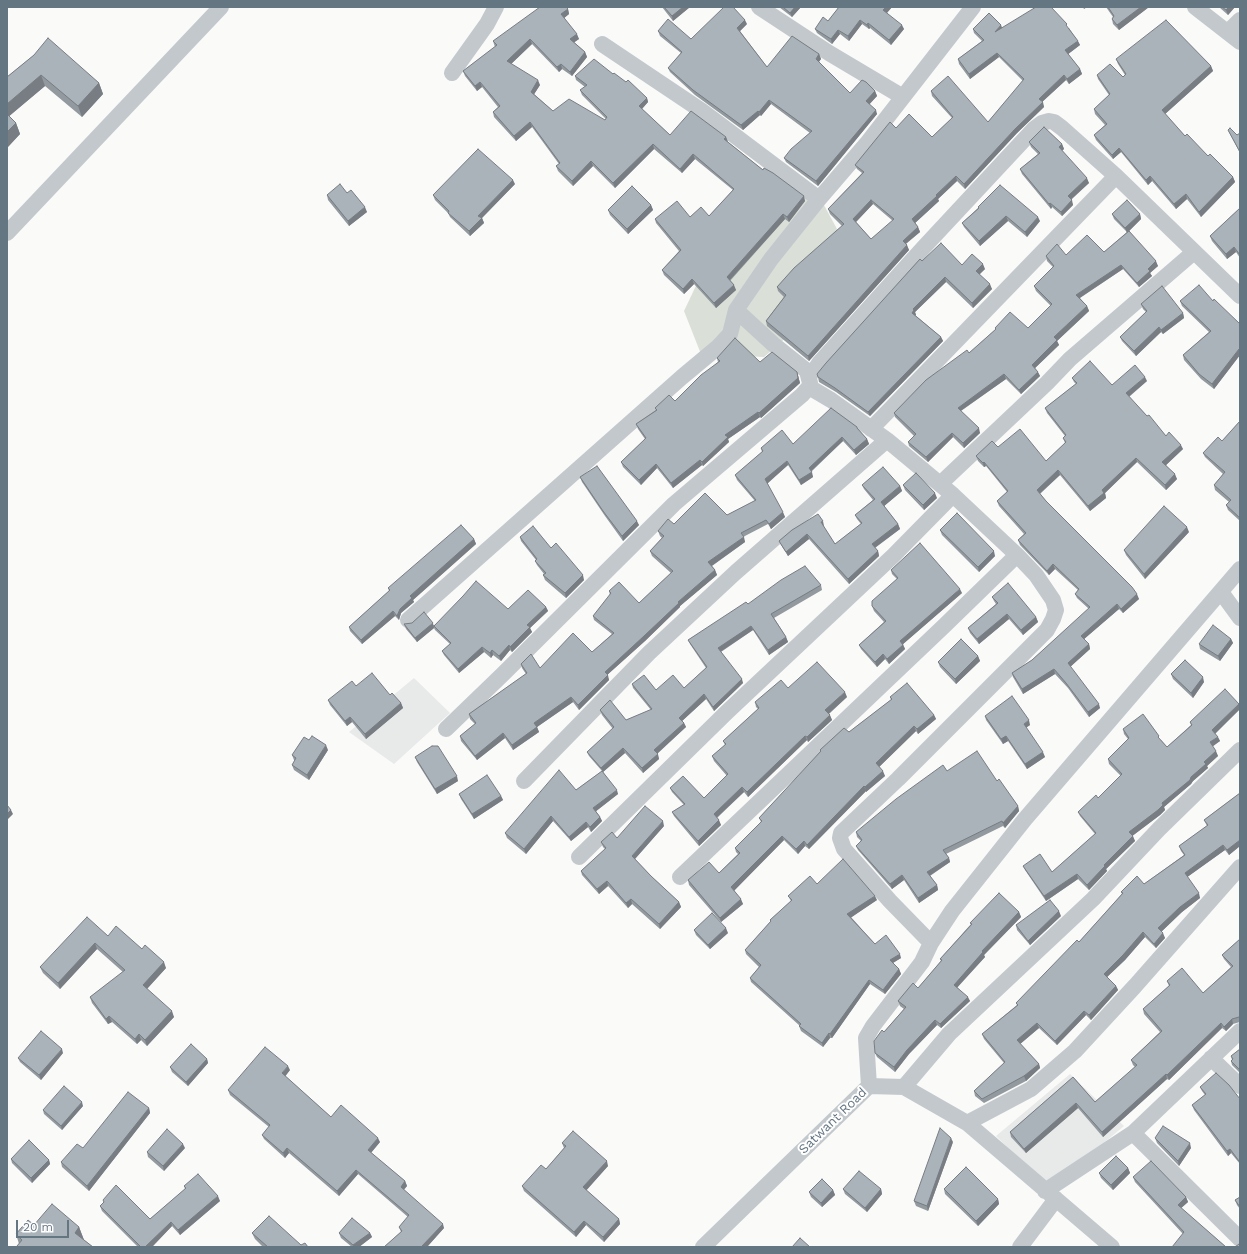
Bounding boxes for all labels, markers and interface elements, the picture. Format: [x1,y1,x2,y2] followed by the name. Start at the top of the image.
[796,1085,870,1157] street label: Satwant Road
[18,1212,71,1238] scale bar
[23,1220,53,1234] text: 20 m

